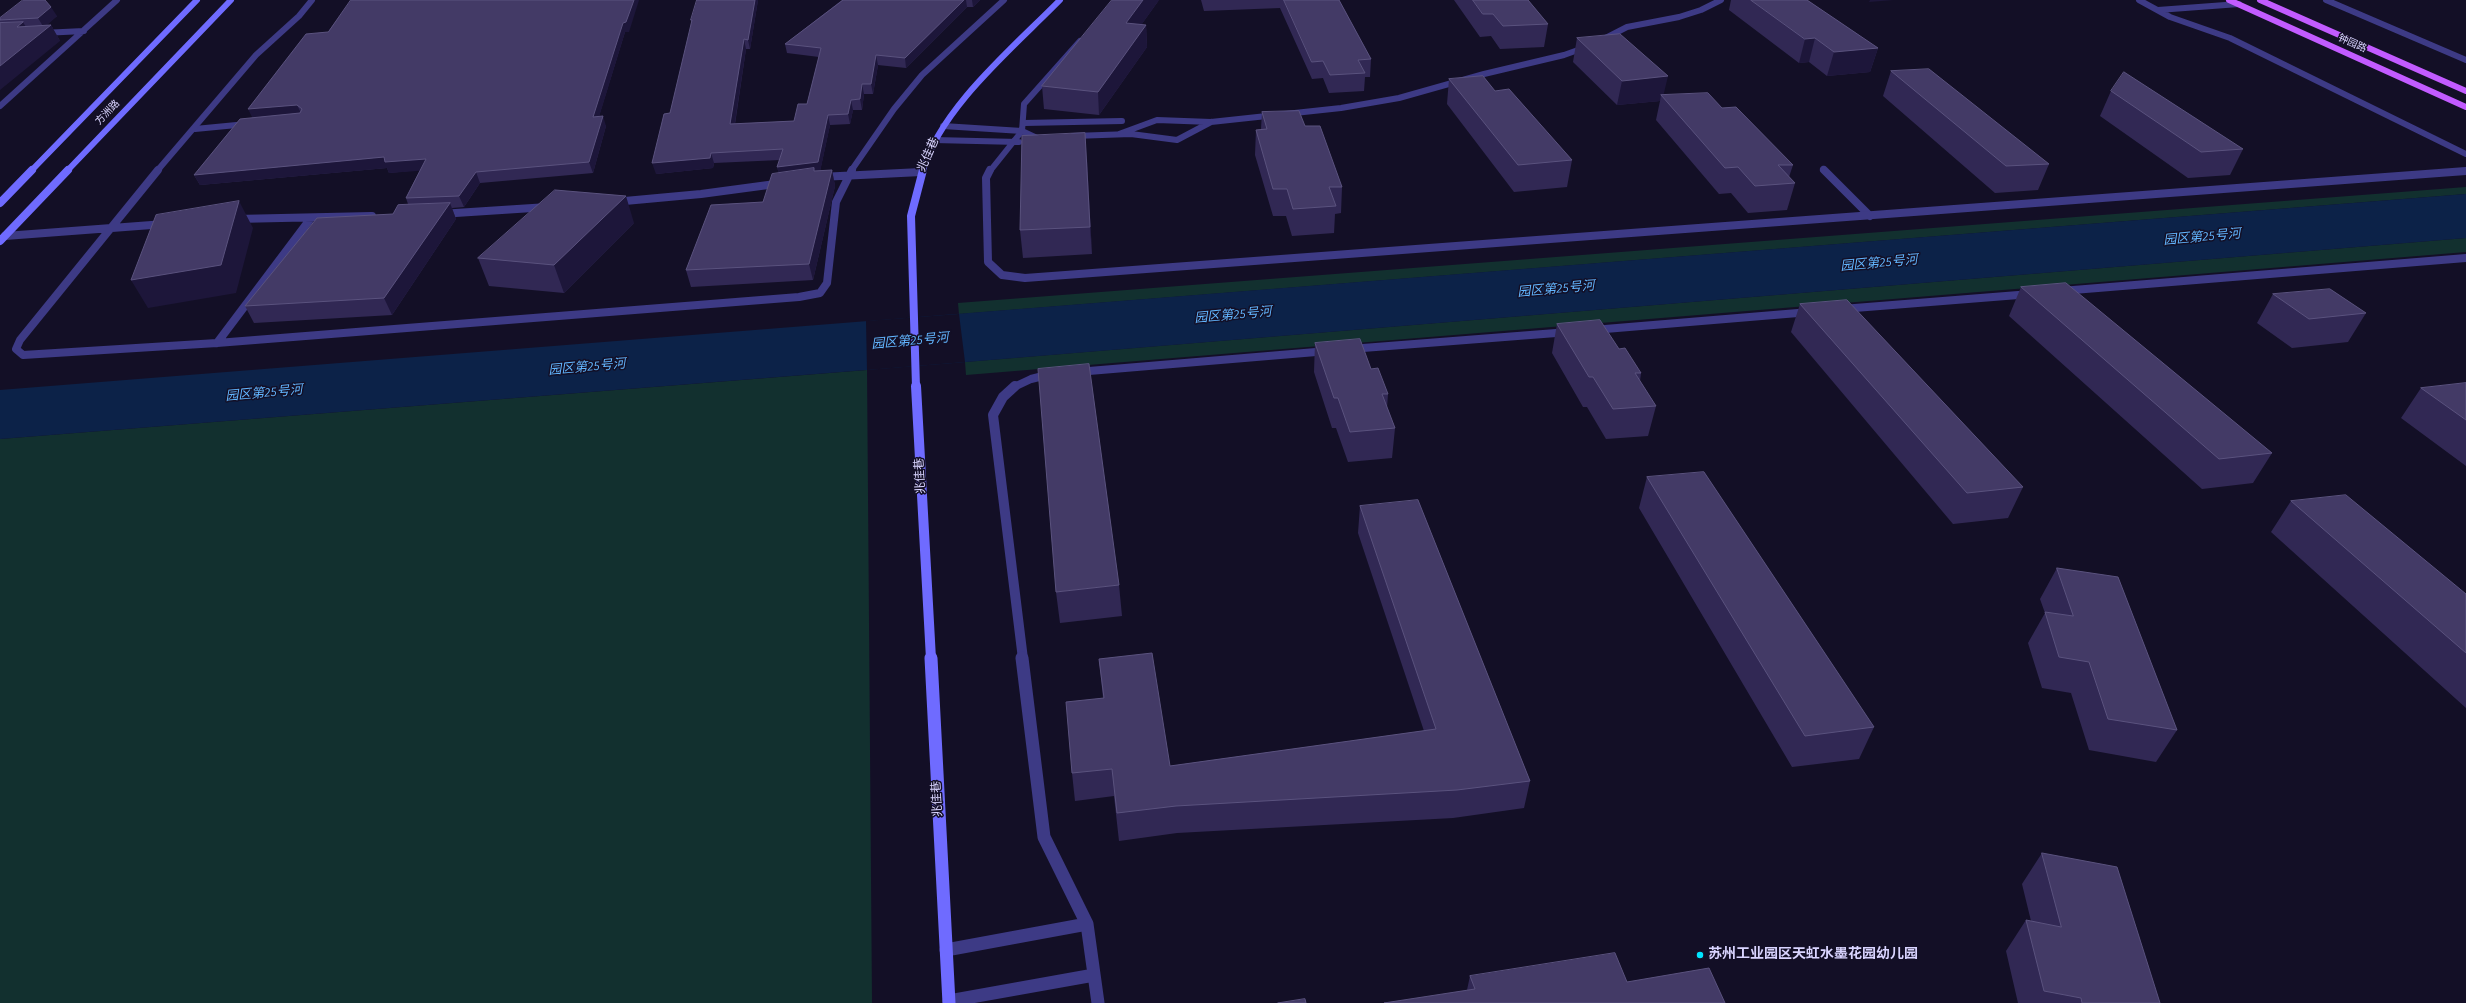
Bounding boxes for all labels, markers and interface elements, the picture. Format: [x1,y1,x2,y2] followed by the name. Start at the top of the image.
[2336,32,2368,56] street label: 钟园路
[93,98,123,128] street label: 方洲路
[915,136,943,174] street label: 兆佳巷
[2163,227,2241,249] water label: 园区第25号河
[1840,253,1918,275] water label: 园区第25号河
[1517,279,1595,301] water label: 园区第25号河
[1194,305,1272,327] water label: 园区第25号河
[871,331,949,353] water label: 园区第25号河
[548,357,626,379] water label: 园区第25号河
[225,383,303,405] water label: 园区第25号河
[913,458,929,494] street label: 兆佳巷
[930,781,946,817] street label: 兆佳巷
[1708,947,1918,963] place label: 苏州工业园区天虹水墨花园幼儿园
[1695,950,1705,960] marker: 苏州工业园区天虹水墨花园幼儿园

